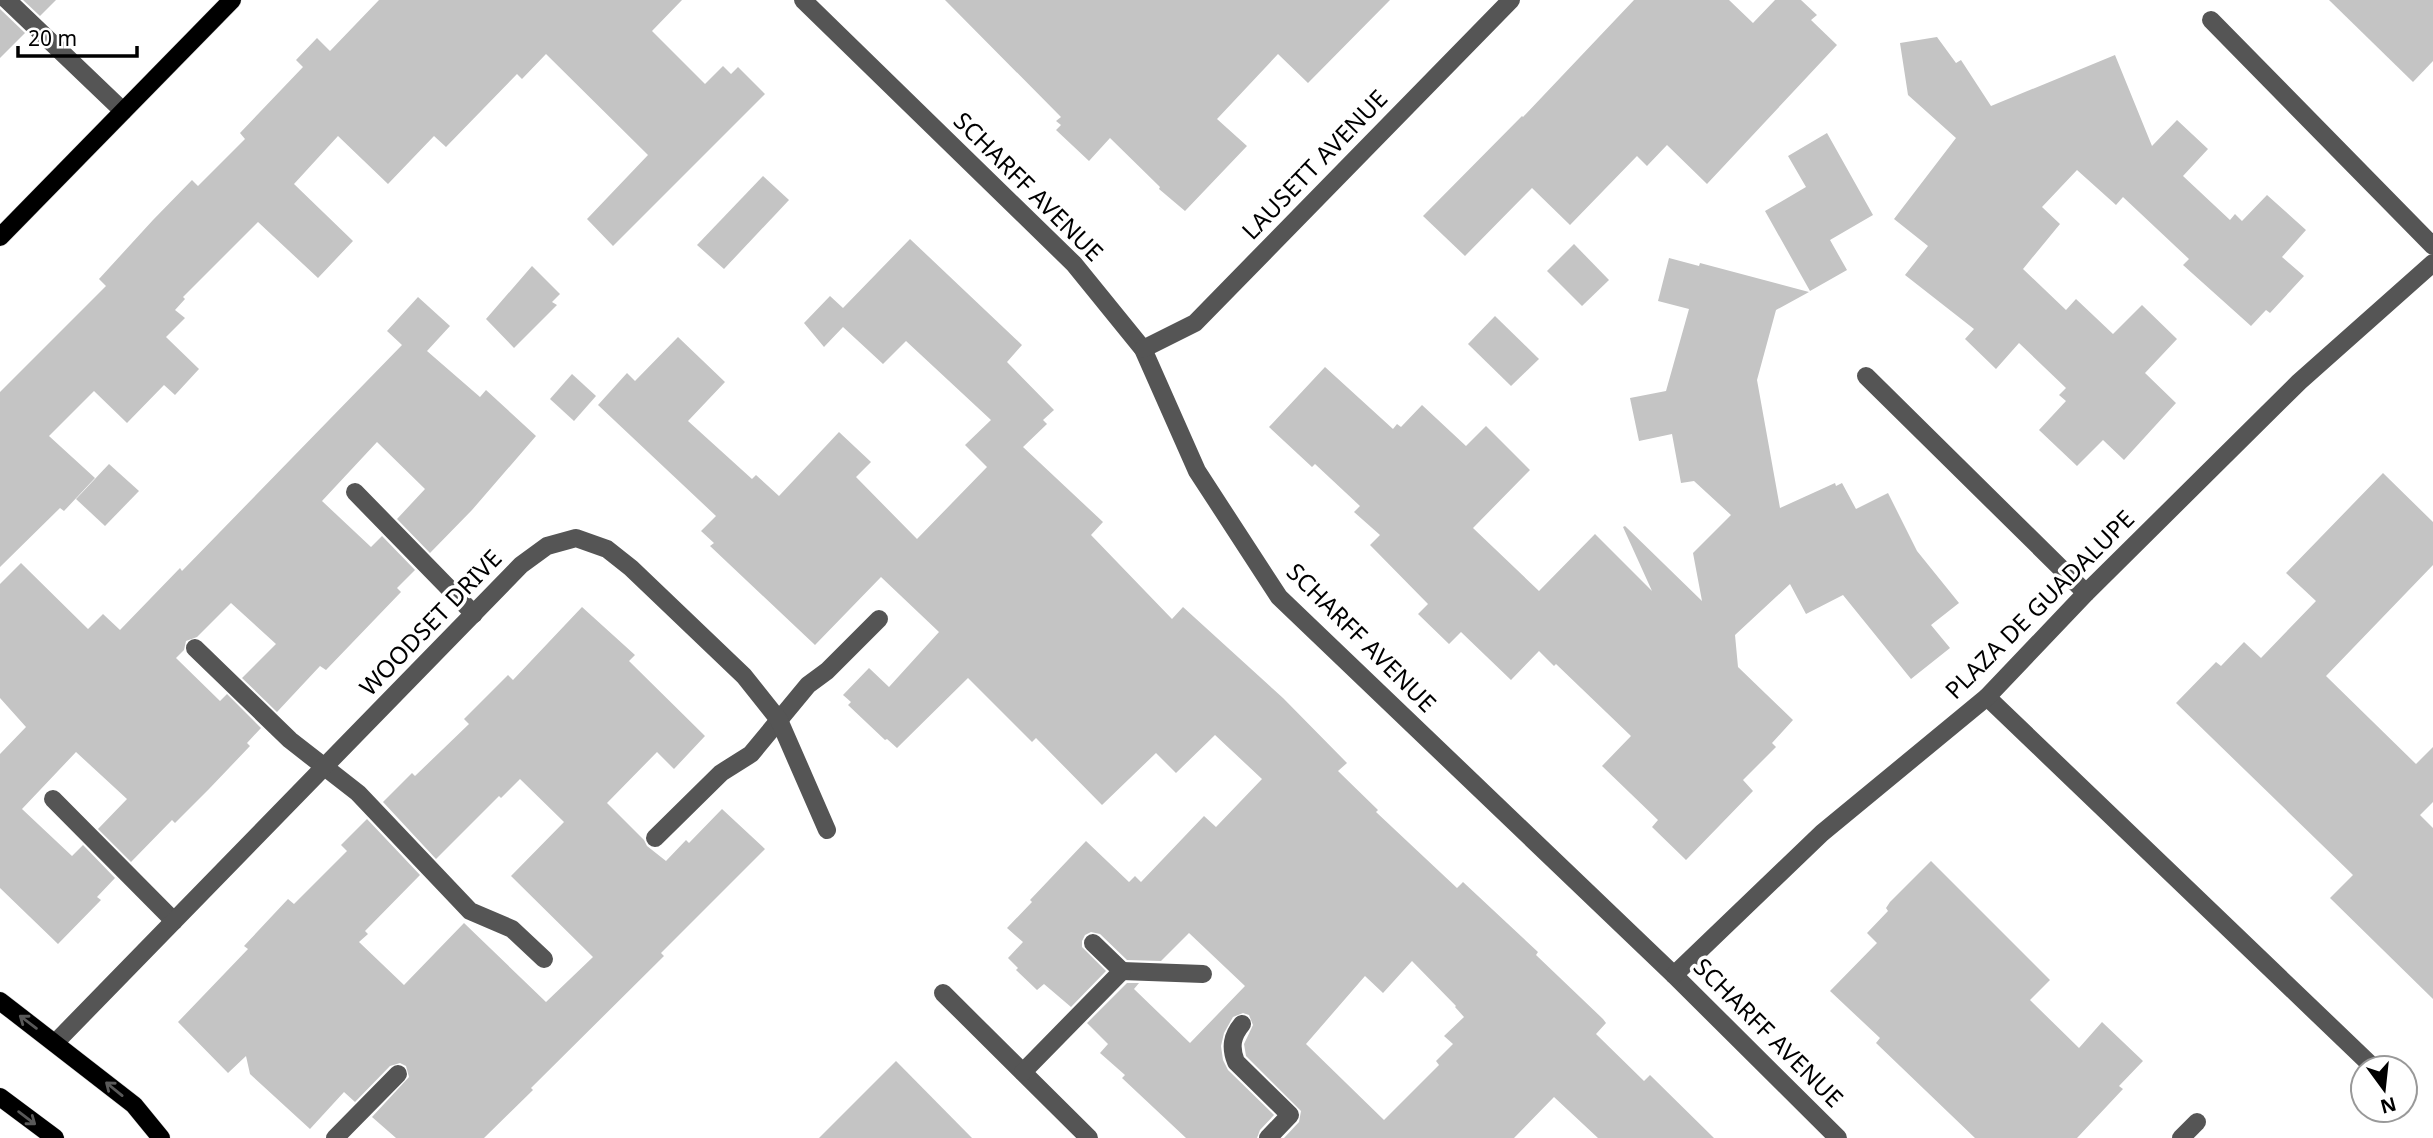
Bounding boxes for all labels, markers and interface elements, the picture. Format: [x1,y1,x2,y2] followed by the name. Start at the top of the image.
[18,14,136,58] scale bar
[28,24,77,52] text: 20 m
[1234,82,1394,246] street label: LAUSETT AVENUE
[947,104,1111,268] street label: SCHARFF AVENUE
[1937,502,2141,706] street label: PLAZA DE GUADALUPE
[352,542,508,702] street label: WOODSET DRIVE
[1280,555,1444,719] street label: SCHARFF AVENUE
[1687,950,1851,1114] street label: SCHARFF AVENUE
[18,1015,37,1030] one-way arrow
[2349,1054,2419,1124] north arrow
[105,1082,123,1097] one-way arrow
[2378,1091,2399,1120] text: N
[18,1110,36,1125] one-way arrow

